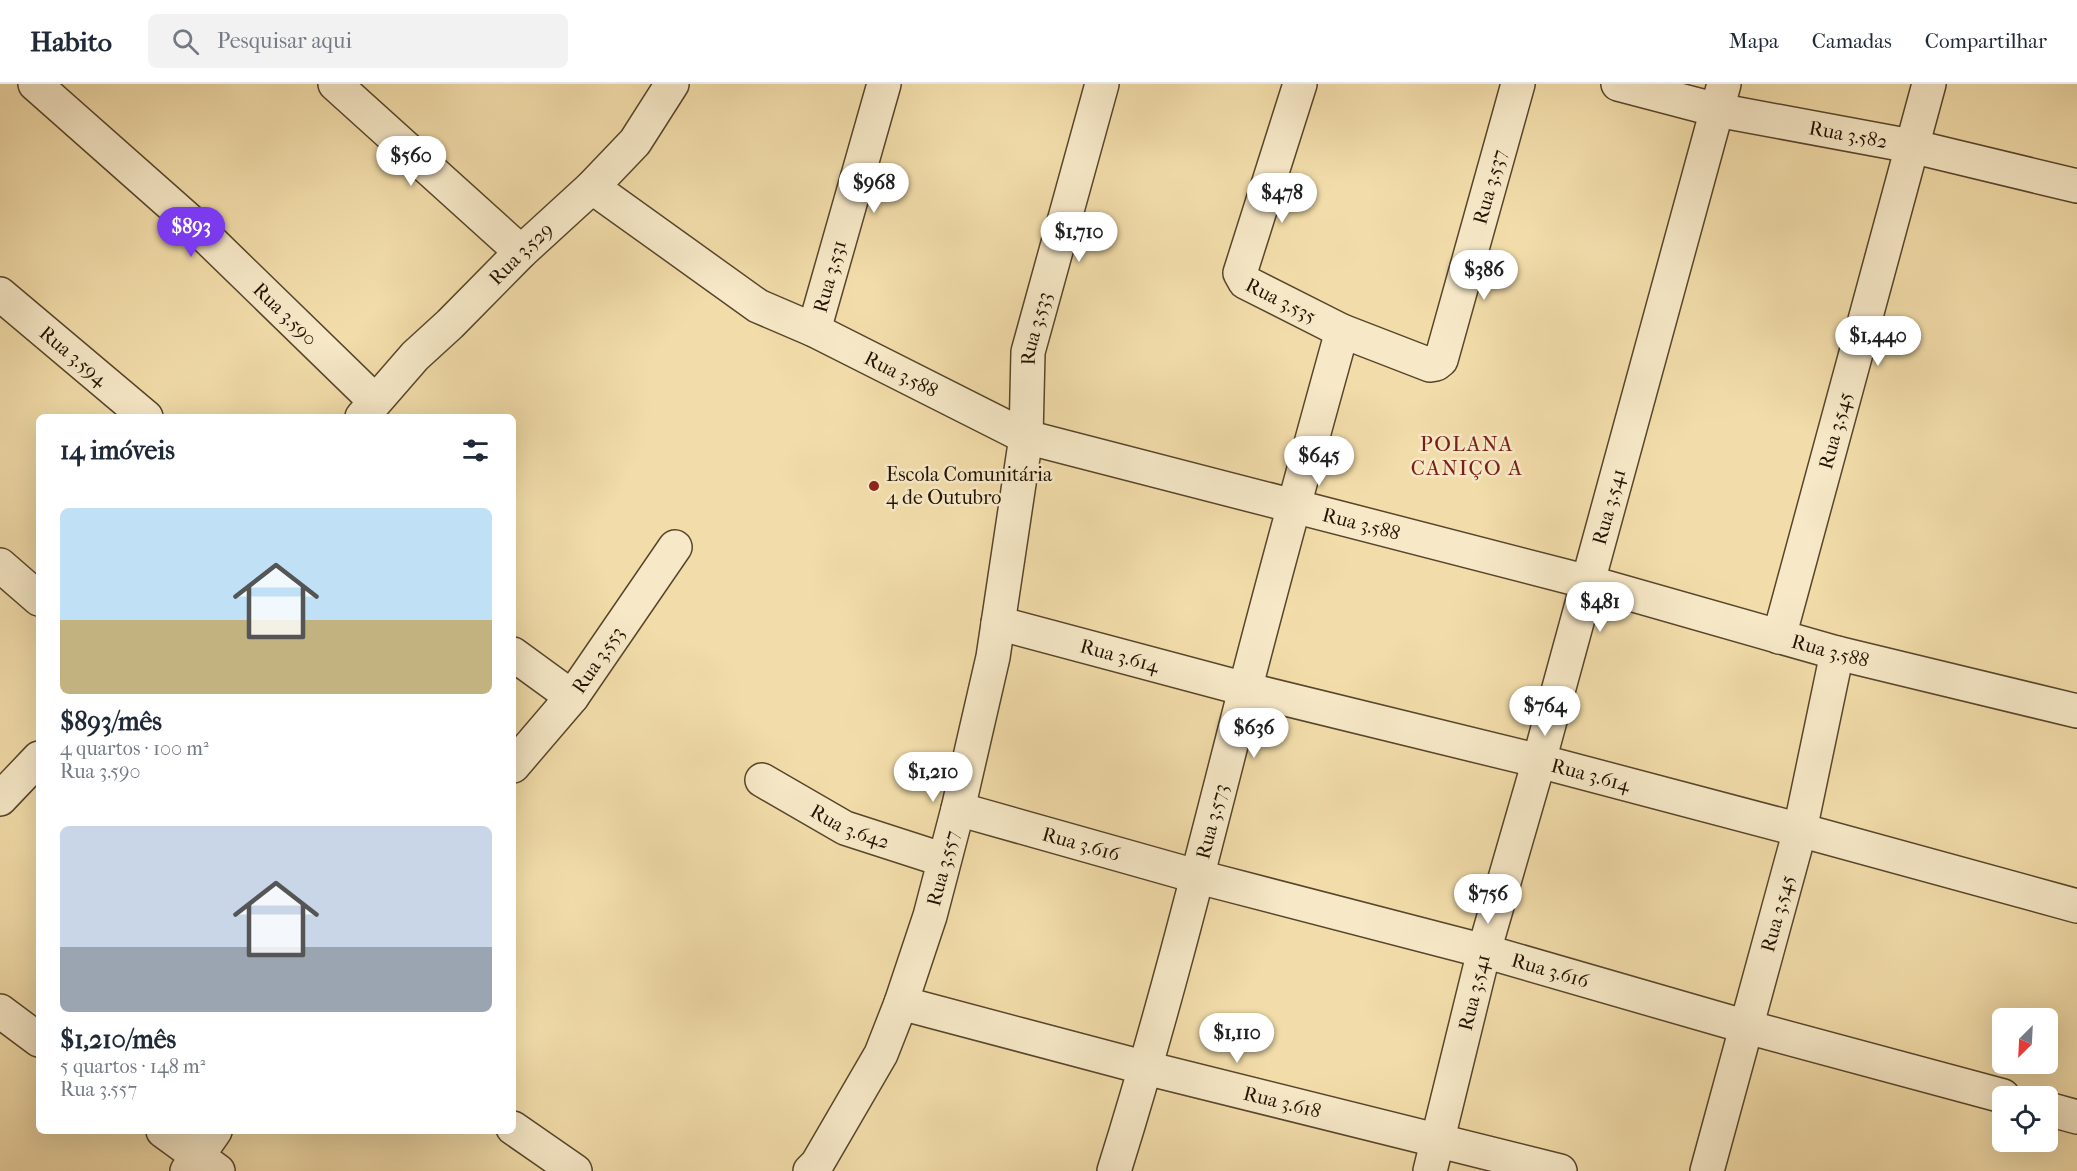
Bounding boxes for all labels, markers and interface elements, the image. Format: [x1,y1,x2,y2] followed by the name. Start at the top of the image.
[148,14,568,68] search box
[30,25,112,58] text: Habito
[169,25,202,58] icon: search
[217,28,352,54] text: Pesquisar aqui
[1729,29,1779,53] text: Mapa
[1812,29,1892,53] text: Camadas
[1925,29,2047,53] text: Compartilhar
[1807,116,1889,153] street label: Rua 3.582
[375,136,447,187] pin: $560
[390,144,432,167] text: $560
[1468,146,1511,227] street label: Rua 3.537
[838,163,910,214] pin: $968
[853,171,895,194] text: $968
[1246,173,1318,224] pin: $478
[1261,181,1303,204] text: $478
[155,207,227,258] pin: $893
[1030,212,1128,263] pin: $1,710
[171,215,211,238] text: $893
[484,217,557,289] street label: Rua 3.529
[1055,220,1103,243] text: $1,710
[808,237,851,315] street label: Rua 3.531
[1448,250,1520,301] pin: $386
[1464,258,1504,281] text: $386
[1242,273,1320,328] street label: Rua 3.535
[249,278,322,350] street label: Rua 3.590
[1016,289,1056,366] street label: Rua 3.533
[1829,316,1927,367] pin: $1,440
[35,321,113,392] street label: Rua 3.594
[1849,324,1907,347] text: $1,440
[861,346,942,402] street label: Rua 3.588
[1814,389,1856,472] street label: Rua 3.545
[1411,432,1523,481] district label: POLANA CANIÇO A
[459,434,492,467] icon: filters
[60,435,175,466] text: 14 imóveis
[1283,436,1355,487] pin: $645
[1298,444,1340,467] text: $645
[886,463,1053,509] place label: Escola Comunitária 4 de Outubro
[1587,466,1630,547] street label: Rua 3.541
[867,479,881,493] marker: Escola Comunitária 4 de Outubro
[1320,503,1403,545] street label: Rua 3.588
[222,547,330,655] icon: home
[1564,582,1636,633] pin: $481
[1580,590,1620,613] text: $481
[567,622,629,697] street label: Rua 3.553
[1789,629,1871,672] street label: Rua 3.588
[1078,634,1163,677] street label: Rua 3.614
[1509,686,1581,737] pin: $764
[1523,694,1567,717] text: $764
[60,706,162,737] text: $893/mês
[1218,708,1290,759] pin: $636
[1234,716,1274,739] text: $636
[60,737,209,760] text: 4 quartos · 100 m²
[884,752,982,803] pin: $1,210
[1549,753,1634,796] street label: Rua 3.614
[60,760,140,783] text: Rua 3.590
[908,760,958,783] text: $1,210
[1191,781,1232,861] street label: Rua 3.573
[806,799,892,853] street label: Rua 3.642
[1040,822,1123,866] street label: Rua 3.616
[922,828,963,908] street label: Rua 3.557
[222,865,330,973] icon: home
[1756,872,1799,955] street label: Rua 3.545
[1452,874,1524,925] pin: $756
[1468,882,1508,905] text: $756
[1509,948,1592,992] street label: Rua 3.616
[1453,952,1494,1033] street label: Rua 3.541
[1992,1008,2058,1074] north arrow
[1992,1008,2058,1152] map controls
[1188,1013,1286,1064] pin: $1,110
[1213,1021,1261,1044] text: $1,110
[60,1024,176,1055] text: $1,210/mês
[60,1055,205,1078] text: 5 quartos · 148 m²
[60,1078,137,1101] text: Rua 3.557
[1241,1081,1324,1123] street label: Rua 3.618
[1992,1086,2058,1152] button: locate

